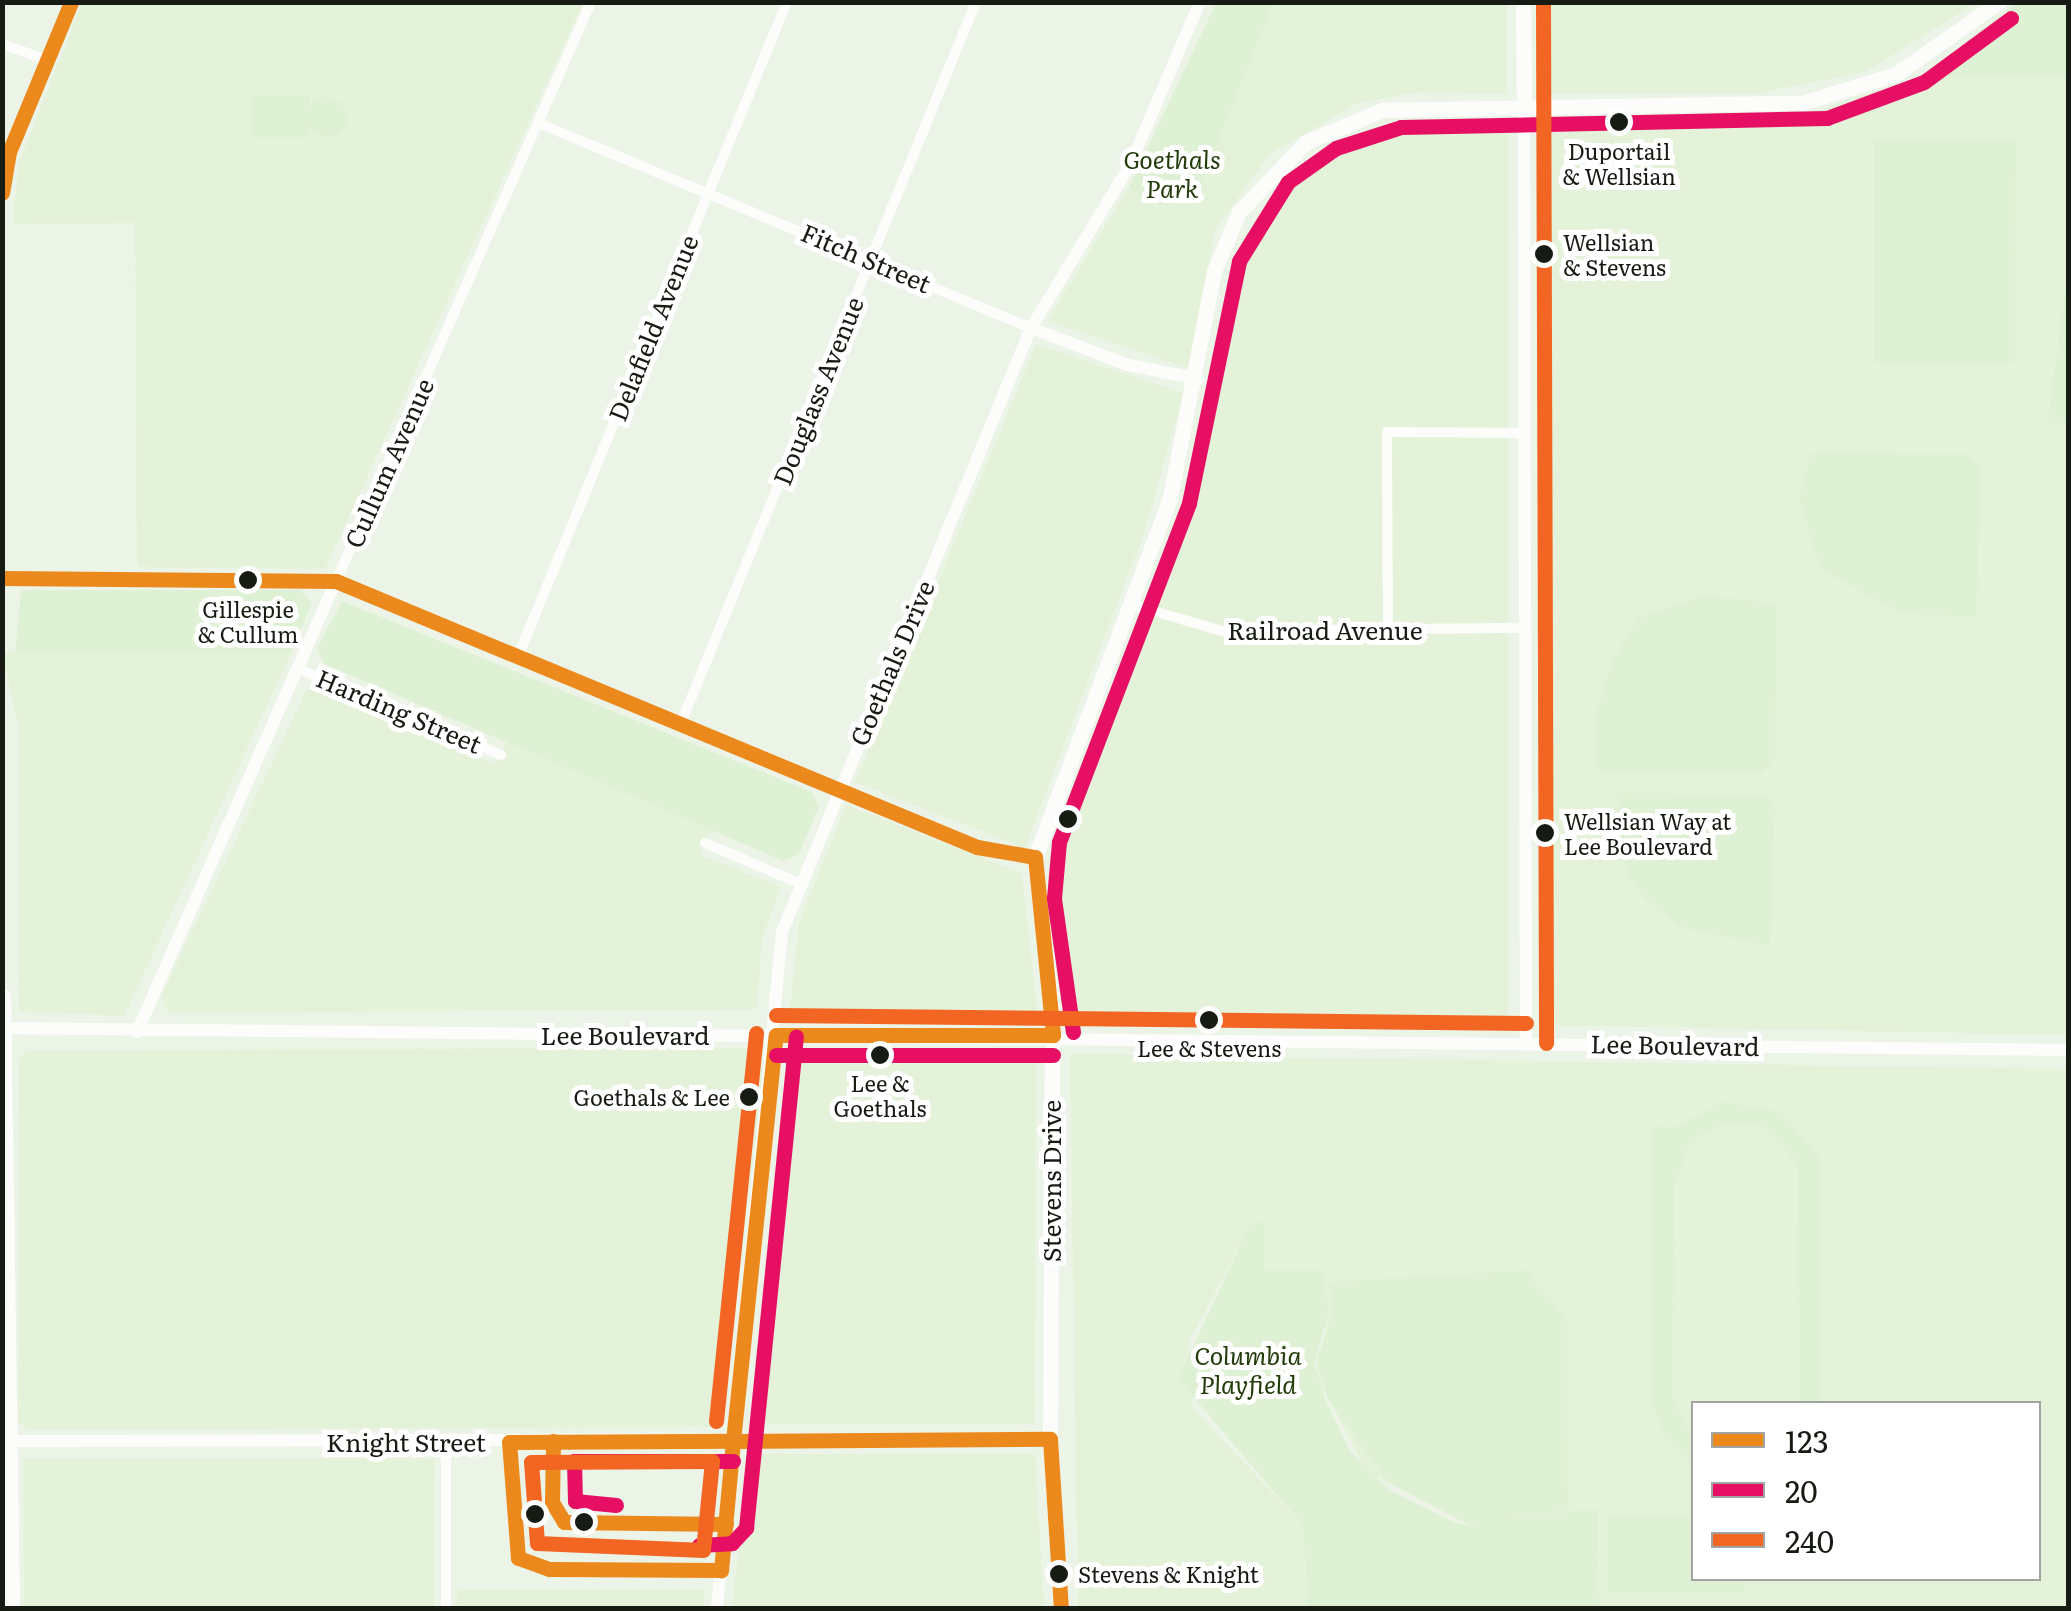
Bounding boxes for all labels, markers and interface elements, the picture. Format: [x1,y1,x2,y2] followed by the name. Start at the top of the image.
[1609,112,1629,132] marker: Duportail & Wellsian
[1562,137,1676,188] place label: Duportail & Wellsian
[1123,145,1221,204] park label: Goethals Park
[797,217,935,299] street label: Fitch Street
[1563,228,1666,280] place label: Wellsian & Stevens
[602,230,704,426] street label: Delafield Avenue
[1534,244,1554,264] marker: Wellsian & Stevens
[767,293,869,489] street label: Douglass Avenue
[338,374,440,552] street label: Cullum Avenue
[238,570,258,590] marker: Gillespie & Cullum
[844,576,940,750] street label: Goethals Drive
[198,595,298,646] place label: Gillespie & Cullum
[1227,615,1423,645] street label: Railroad Avenue
[312,663,486,759] street label: Harding Street
[1564,807,1731,858] place label: Wellsian Way at Lee Boulevard
[1058,809,1078,829] unlabelled marker
[1535,823,1555,843] marker: Wellsian Way at Lee Boulevard
[1199,1010,1219,1030] marker: Lee & Stevens
[541,1020,709,1050] street label: Lee Boulevard
[1590,1029,1760,1061] street label: Lee Boulevard
[1137,1035,1281,1061] place label: Lee & Stevens
[870,1045,890,1065] marker: Lee & Goethals
[833,1069,927,1120] place label: Lee & Goethals
[573,1084,730,1110] place label: Goethals & Lee
[739,1087,759,1107] marker: Goethals & Lee
[1036,1100,1066,1262] street label: Stevens Drive
[1194,1341,1302,1400] park label: Columbia Playfield
[1691,1401,2041,1581] legend
[1785,1418,1829,1462] text: 123
[326,1427,486,1457] street label: Knight Street
[1785,1468,1818,1512] text: 20
[525,1504,545,1524] unlabelled marker
[574,1512,594,1532] unlabelled marker
[1785,1518,1834,1562] text: 240
[1078,1561,1259,1587] place label: Stevens & Knight
[1049,1564,1069,1584] marker: Stevens & Knight

